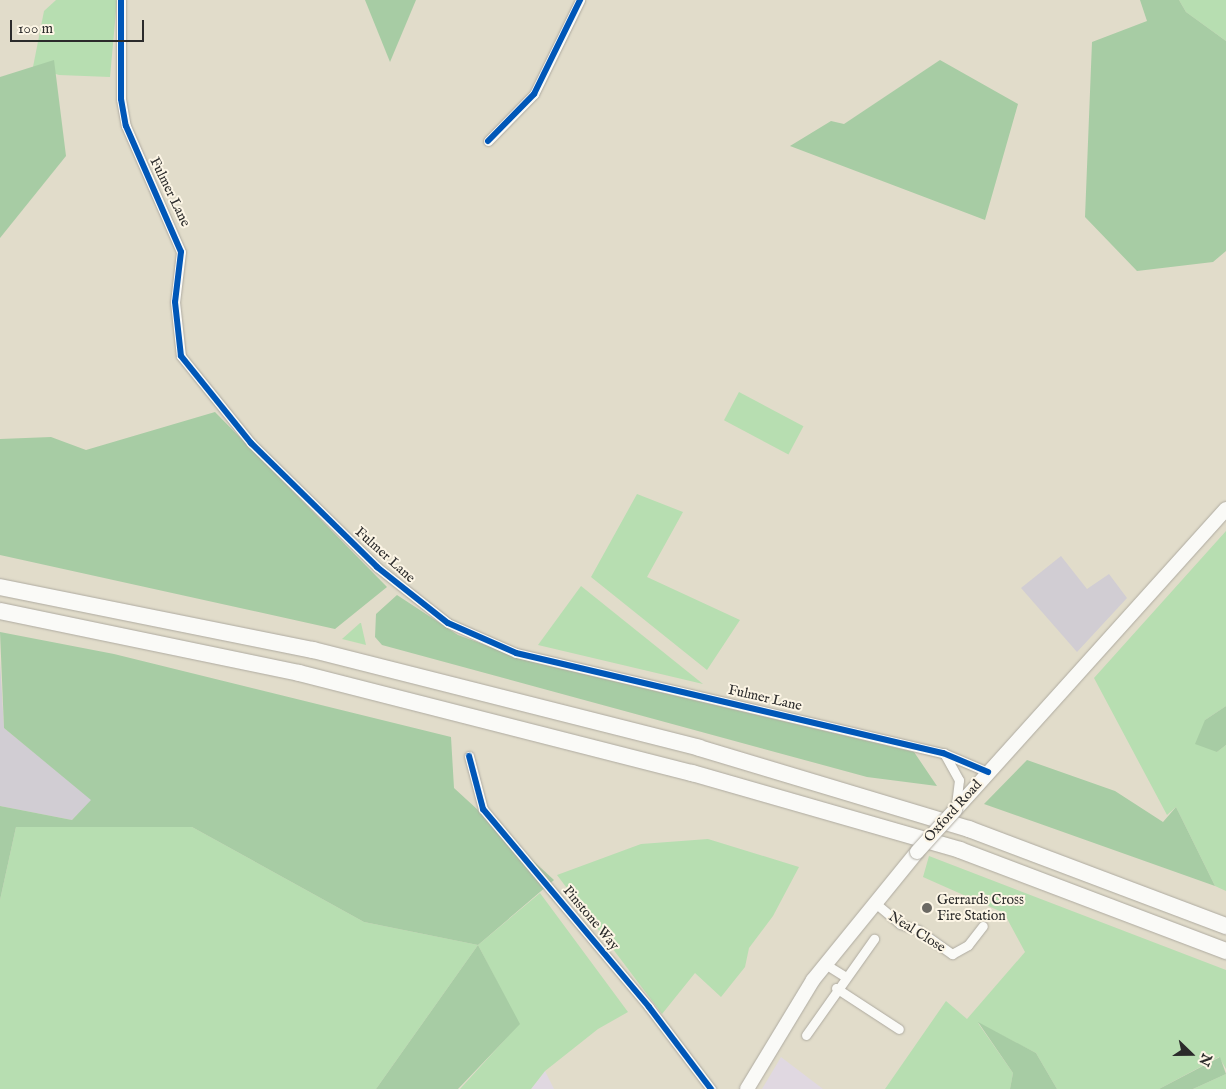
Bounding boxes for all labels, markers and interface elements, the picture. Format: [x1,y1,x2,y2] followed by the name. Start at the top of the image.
[12,10,146,42] scale bar
[18,19,53,38] text: 100 m
[146,155,194,229] street label: Fulmer Lane
[351,524,419,586] street label: Fulmer Lane
[726,681,804,715] street label: Fulmer Lane
[921,776,985,846] street label: Oxford Road
[559,882,623,954] street label: Pinstone Way
[937,892,1024,924] place label: Gerrards Cross Fire Station
[921,902,933,914] marker: Gerrards Cross Fire Station
[886,908,948,956] street label: Neal Close
[1166,1029,1216,1079] north arrow
[1194,1051,1216,1069] text: N

